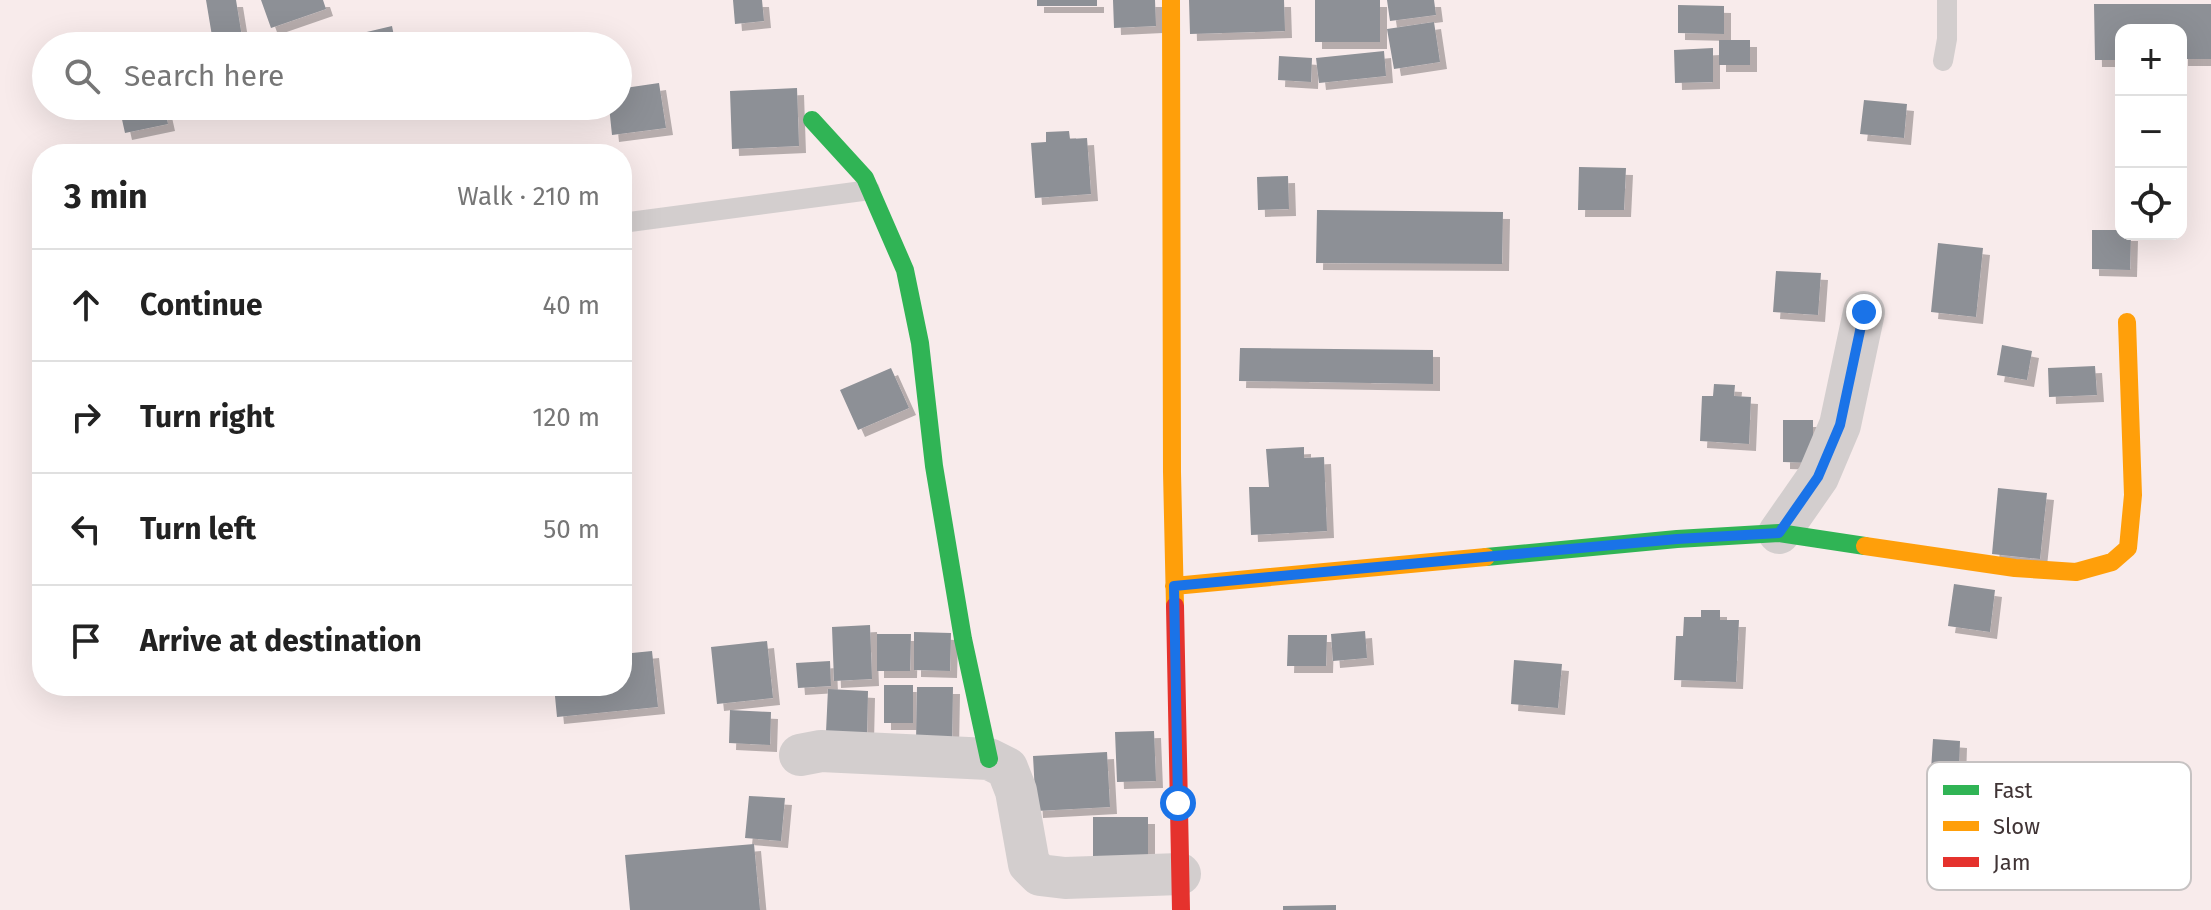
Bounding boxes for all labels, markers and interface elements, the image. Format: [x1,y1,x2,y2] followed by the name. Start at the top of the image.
[2115,24,2187,240] map controls
[2115,24,2187,96] button: +
[32,32,632,120] search box
[60,54,104,98] icon: search
[124,58,284,94] text: Search here
[2115,96,2187,168] button: −
[2115,168,2187,240] button: locate
[64,176,148,217] text: 3 min
[457,181,600,212] text: Walk · 210 m
[64,283,108,327] icon: ahead
[140,287,263,323] text: Continue
[542,290,600,321] text: 40 m
[1846,294,1882,330] route end
[64,395,108,439] icon: right
[140,399,275,435] text: Turn right
[532,402,600,433] text: 120 m
[64,507,108,551] icon: left
[140,511,256,547] text: Turn left
[543,514,600,545] text: 50 m
[64,619,108,663] icon: arrive
[140,623,422,659] text: Arrive at destination
[1927,762,2191,890] legend
[1993,777,2033,804] text: Fast
[1160,785,1196,821] route start
[1993,813,2040,840] text: Slow
[1993,849,2031,876] text: Jam

